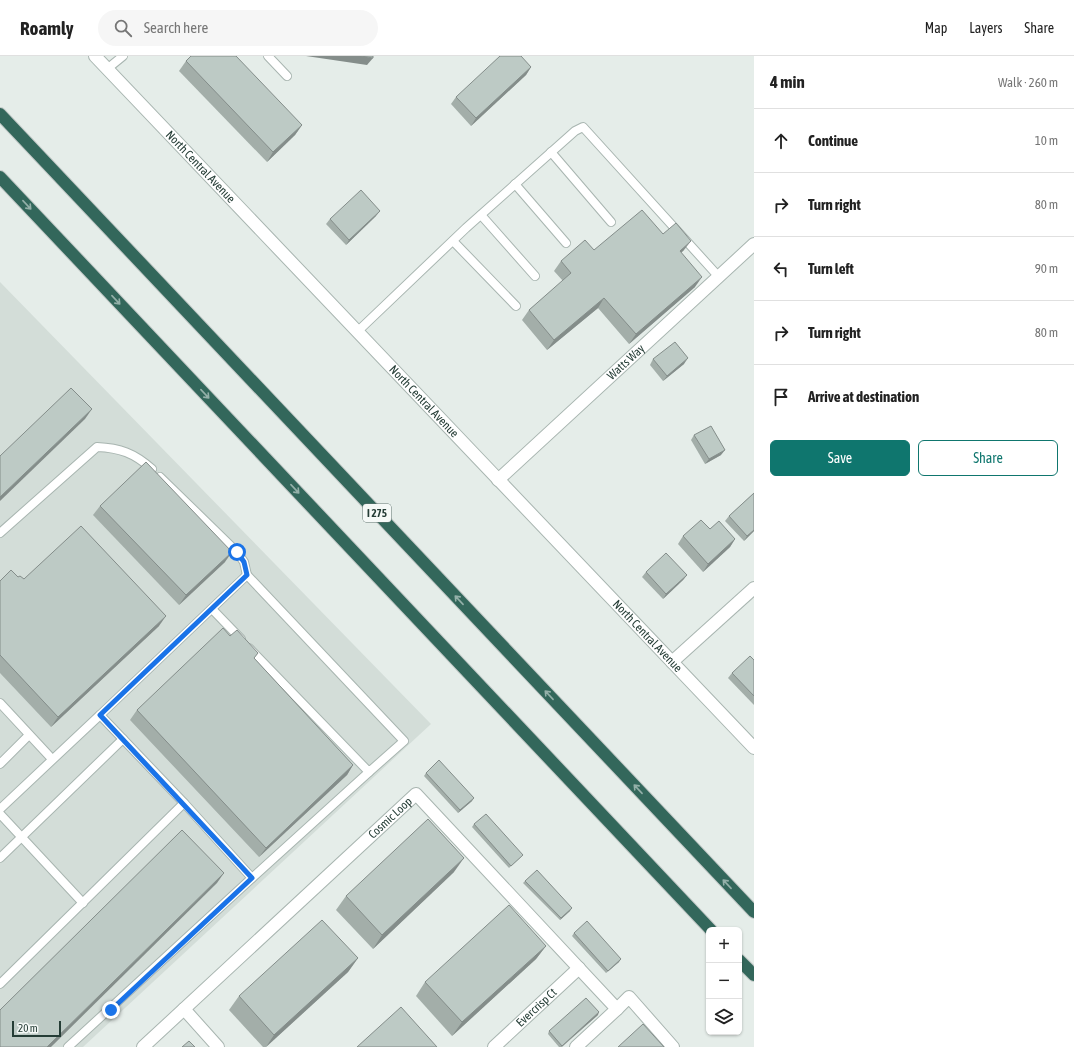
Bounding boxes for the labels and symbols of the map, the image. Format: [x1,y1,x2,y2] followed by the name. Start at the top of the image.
[163,128,238,206] street label: North Central Avenue
[22,200,31,210] one-way arrow
[111,295,121,305] one-way arrow
[604,341,648,383] street label: Watts Way
[386,362,462,440] street label: North Central Avenue
[200,389,209,399] one-way arrow
[290,484,299,494] one-way arrow
[363,504,391,522] road number: I 275
[228,543,246,561] route start
[455,595,464,605] one-way arrow
[610,597,685,675] street label: North Central Avenue
[544,689,553,700] one-way arrow
[633,784,643,794] one-way arrow
[365,794,415,842] street label: Cosmic Loop
[723,879,732,889] one-way arrow
[513,985,560,1030] street label: Evercrisp Ct
[102,1001,120,1019] route end
[12,1019,61,1038] scale bar

